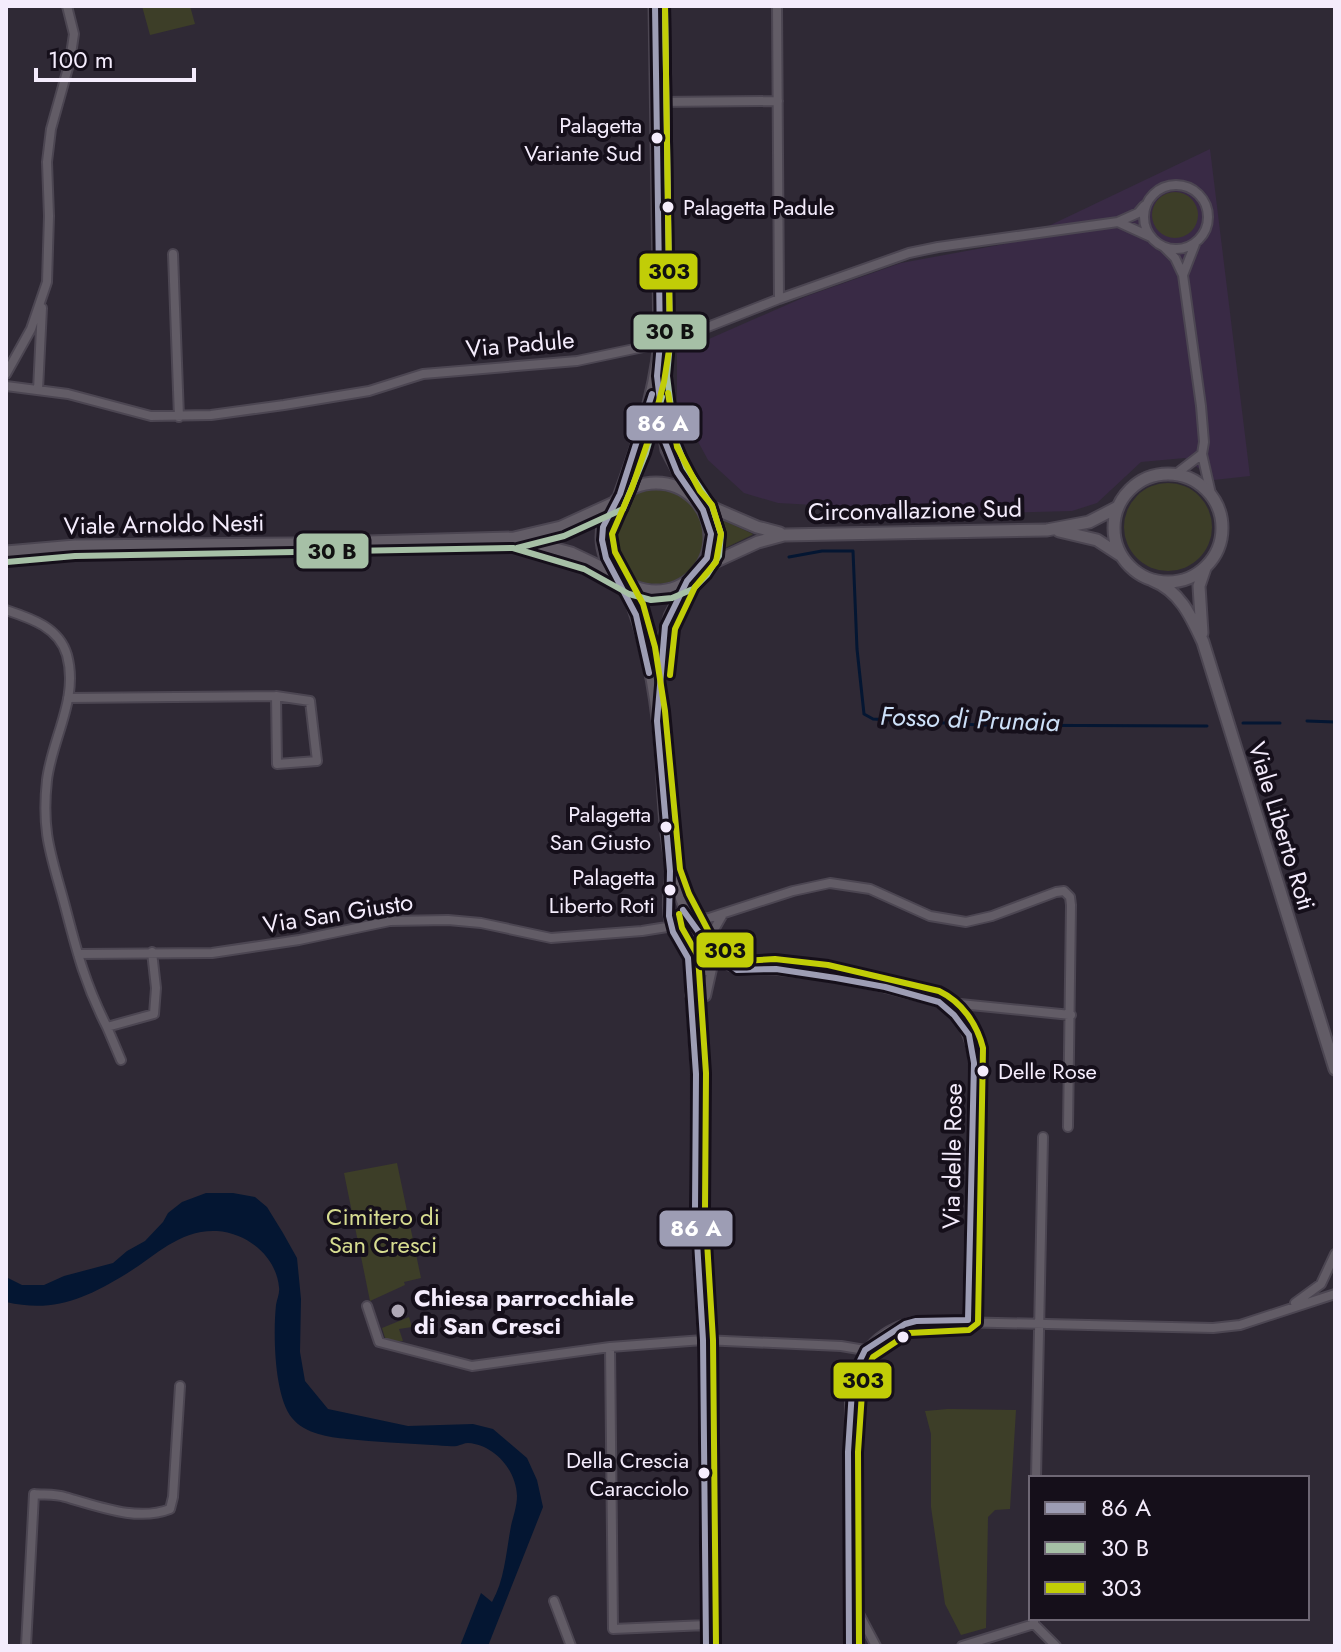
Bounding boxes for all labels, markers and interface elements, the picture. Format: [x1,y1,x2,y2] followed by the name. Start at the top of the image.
[36,32,194,82] scale bar
[48,42,114,77] text: 100 m
[524,109,642,169] place label: Palagetta Variante Sud
[649,130,665,146] marker: Palagetta Variante Sud
[683,191,835,223] place label: Palagetta Padule
[660,199,676,215] marker: Palagetta Padule
[638,252,699,291] line badge: 303
[648,255,690,287] text: 303
[632,313,708,351] line badge: 30 B
[645,315,695,347] text: 30 B
[464,322,576,366] street label: Via Padule
[625,404,701,442] line badge: 86 A
[637,407,689,439] text: 86 A
[808,491,1022,529] street label: Circonvallazione Sud
[63,505,265,543] street label: Viale Arnoldo Nesti
[295,532,370,570] line badge: 30 B
[307,535,357,567] text: 30 B
[879,697,1061,741] water label: Fosso di Prunaia
[1240,737,1324,915] street label: Viale Liberto Roti
[550,798,651,858] place label: Palagetta San Giusto
[658,819,674,835] marker: Palagetta San Giusto
[549,861,655,921] place label: Palagetta Liberto Roti
[662,882,678,898] marker: Palagetta Liberto Roti
[261,884,415,942] street label: Via San Giusto
[695,931,755,969] line badge: 303
[704,934,746,966] text: 303
[998,1055,1097,1087] place label: Delle Rose
[975,1063,991,1079] marker: Delle Rose
[933,1083,971,1229] street label: Via delle Rose
[326,1199,440,1262] park label: Cimitero di San Cresci
[658,1209,734,1248] line badge: 86 A
[670,1212,722,1244] text: 86 A
[414,1280,634,1343] place label: Chiesa parrocchiale di San Cresci
[389,1302,407,1320] marker: Chiesa parrocchiale di San Cresci
[895,1329,911,1345] unlabelled marker
[832,1361,893,1400] line badge: 303
[842,1364,884,1396] text: 303
[566,1444,689,1504] place label: Della Crescia Caracciolo
[696,1465,712,1481] marker: Della Crescia Caracciolo
[1029,1476,1309,1620] legend
[1101,1490,1151,1525] text: 86 A
[1101,1530,1149,1565] text: 30 B
[1101,1570,1142,1605] text: 303

